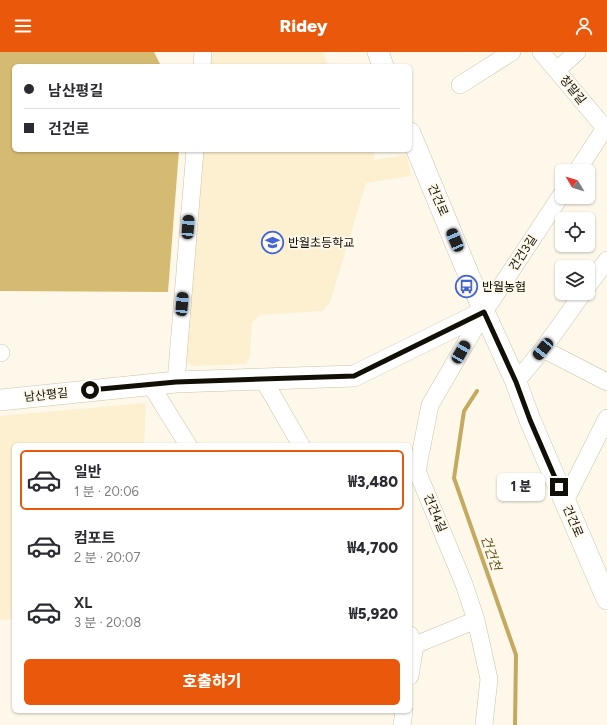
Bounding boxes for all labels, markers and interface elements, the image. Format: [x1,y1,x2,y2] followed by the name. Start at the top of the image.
[12,15,34,37] icon: menu
[280,15,327,37] text: Ridey
[573,15,595,37] icon: person
[557,73,589,107] street label: 창말길
[48,82,103,100] text: 남산평길
[48,120,89,138] text: 건건로
[555,164,595,204] north arrow
[555,164,595,300] map controls
[425,182,451,218] street label: 건건로
[555,212,595,252] button: locate
[181,215,195,239] car
[445,227,465,253] car
[259,230,285,256] school or university icon: 반월초등학교
[506,233,540,273] street label: 건건3길
[288,236,354,250] place label: 반월초등학교
[555,260,595,300] button: layers
[453,274,479,300] bus stop icon: 반월농협
[482,280,526,294] place label: 반월농협
[175,292,189,316] car
[531,336,555,362] car
[450,339,472,365] car
[81,381,99,399] route start
[23,386,69,404] street label: 남산평길
[26,462,62,498] icon: car
[74,463,102,481] text: 일반
[348,473,398,491] text: ₩3,480
[497,473,545,501] callout: 1 분
[550,478,568,496] route end
[511,479,531,494] text: 1 분
[74,484,139,499] text: 1 분 · 20:06
[421,492,449,534] street label: 건건4길
[560,503,586,539] street label: 건건로
[26,528,62,564] icon: car
[74,529,115,547] text: 컴포트
[478,534,504,573] water label: 건건천
[347,539,398,557] text: ₩4,700
[74,550,140,565] text: 2 분 · 20:07
[26,594,62,630] icon: car
[74,594,92,612] text: XL
[349,605,398,623] text: ₩5,920
[74,615,141,630] text: 3 분 · 20:08
[24,659,400,705] button: 호출하기

